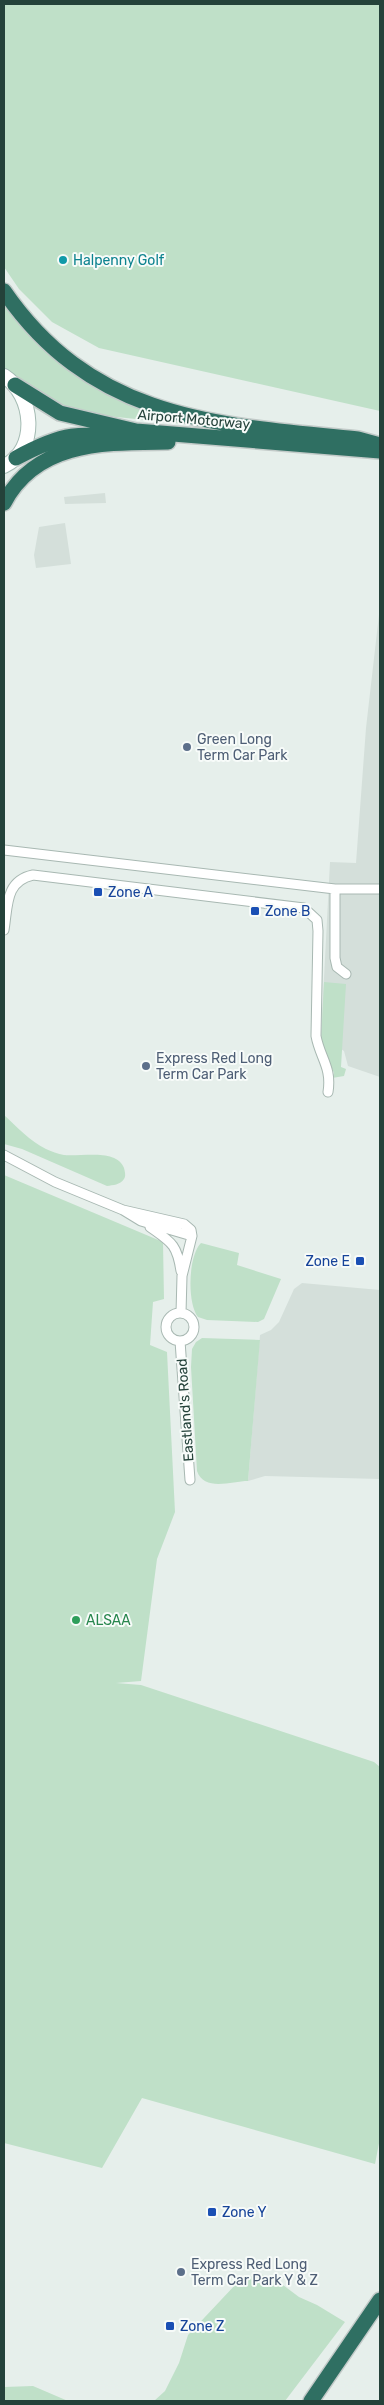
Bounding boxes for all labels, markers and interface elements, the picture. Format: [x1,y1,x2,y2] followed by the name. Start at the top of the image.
[73,252,165,269] place label: Halpenny Golf
[57,254,69,266] marker: Halpenny Golf
[137,406,251,433] street label: Airport Motorway
[197,731,288,764] place label: Green Long Term Car Park
[181,741,193,753] marker: Green Long Term Car Park
[108,884,154,901] place label: Zone A
[92,886,104,898] marker: Zone A
[265,903,310,920] place label: Zone B
[249,905,261,917] marker: Zone B
[156,1050,272,1083] place label: Express Red Long Term Car Park
[140,1060,152,1072] marker: Express Red Long Term Car Park
[306,1253,350,1270] place label: Zone E
[354,1255,366,1267] marker: Zone E
[173,1358,198,1462] street label: Eastland's Road
[86,1612,131,1629] place label: ALSAA
[70,1614,82,1626] marker: ALSAA
[222,2204,267,2221] place label: Zone Y
[206,2206,218,2218] marker: Zone Y
[191,2256,318,2289] place label: Express Red Long Term Car Park Y & Z
[175,2266,187,2278] marker: Express Red Long Term Car Park Y & Z
[180,2318,224,2335] place label: Zone Z
[164,2320,176,2332] marker: Zone Z

